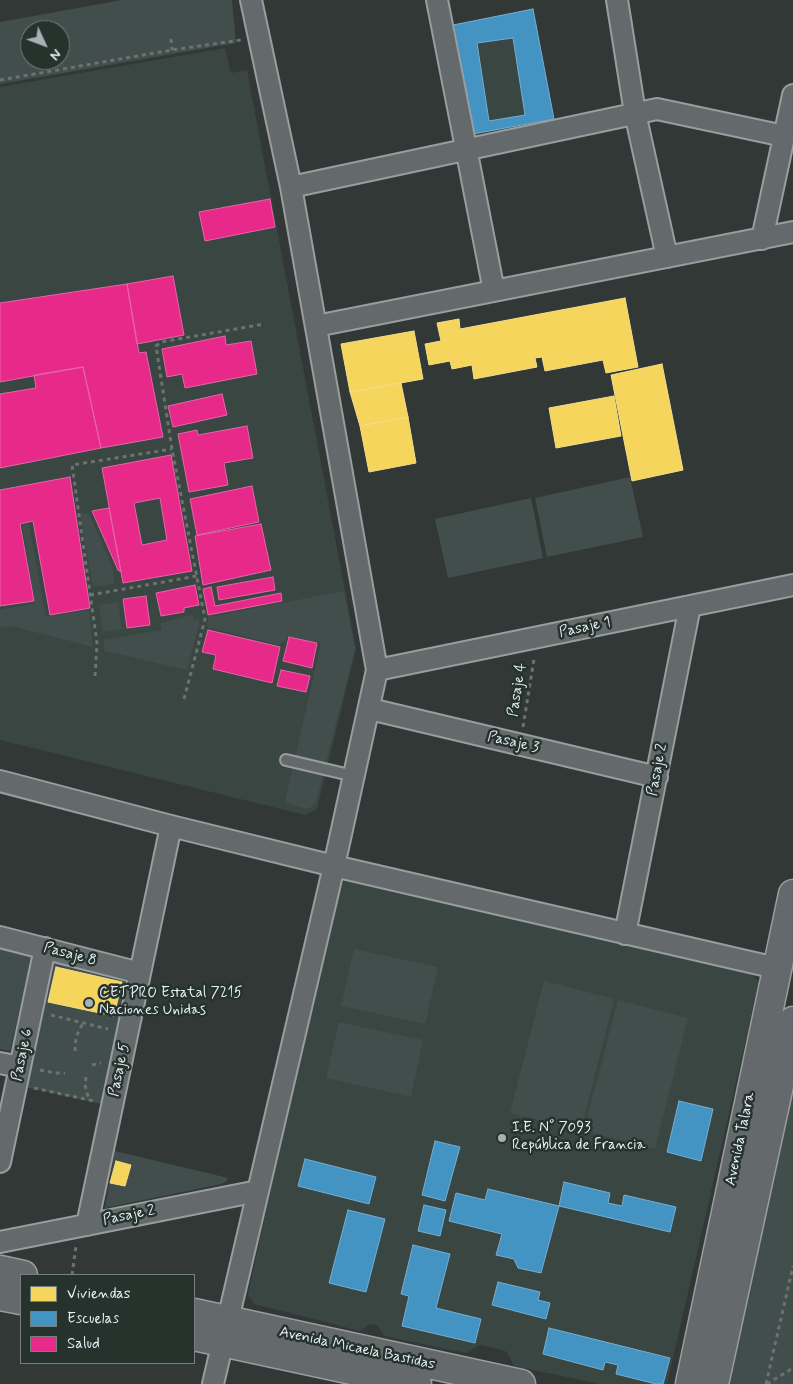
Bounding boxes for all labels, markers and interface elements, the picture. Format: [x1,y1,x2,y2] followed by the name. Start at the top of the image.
[20,20,70,70] north arrow
[45,45,65,64] text: N
[558,614,612,642] street label: Pasaje 1
[505,662,531,718] street label: Pasaje 4
[485,728,541,758] street label: Pasaje 3
[644,742,672,798] street label: Pasaje 2
[42,939,98,971] street label: Pasaje 8
[99,985,242,1020] place label: CETPRO Estatal 7215 Naciones Unidas
[83,997,95,1009] marker: CETPRO Estatal 7215 Naciones Unidas
[9,1027,37,1083] street label: Pasaje 6
[106,1041,134,1099] street label: Pasaje 5
[722,1091,760,1187] street label: Avenida Talara
[512,1120,646,1155] place label: I.E. N° 7093 República de Francia
[496,1132,508,1144] marker: I.E. N° 7093 República de Francia
[101,1202,157,1230] street label: Pasaje 2
[20,1274,195,1364] legend
[67,1284,131,1304] text: Viviendas
[67,1309,119,1329] text: Escuelas
[277,1324,437,1374] street label: Avenida Micaela Bastidas
[67,1334,100,1354] text: Salud

